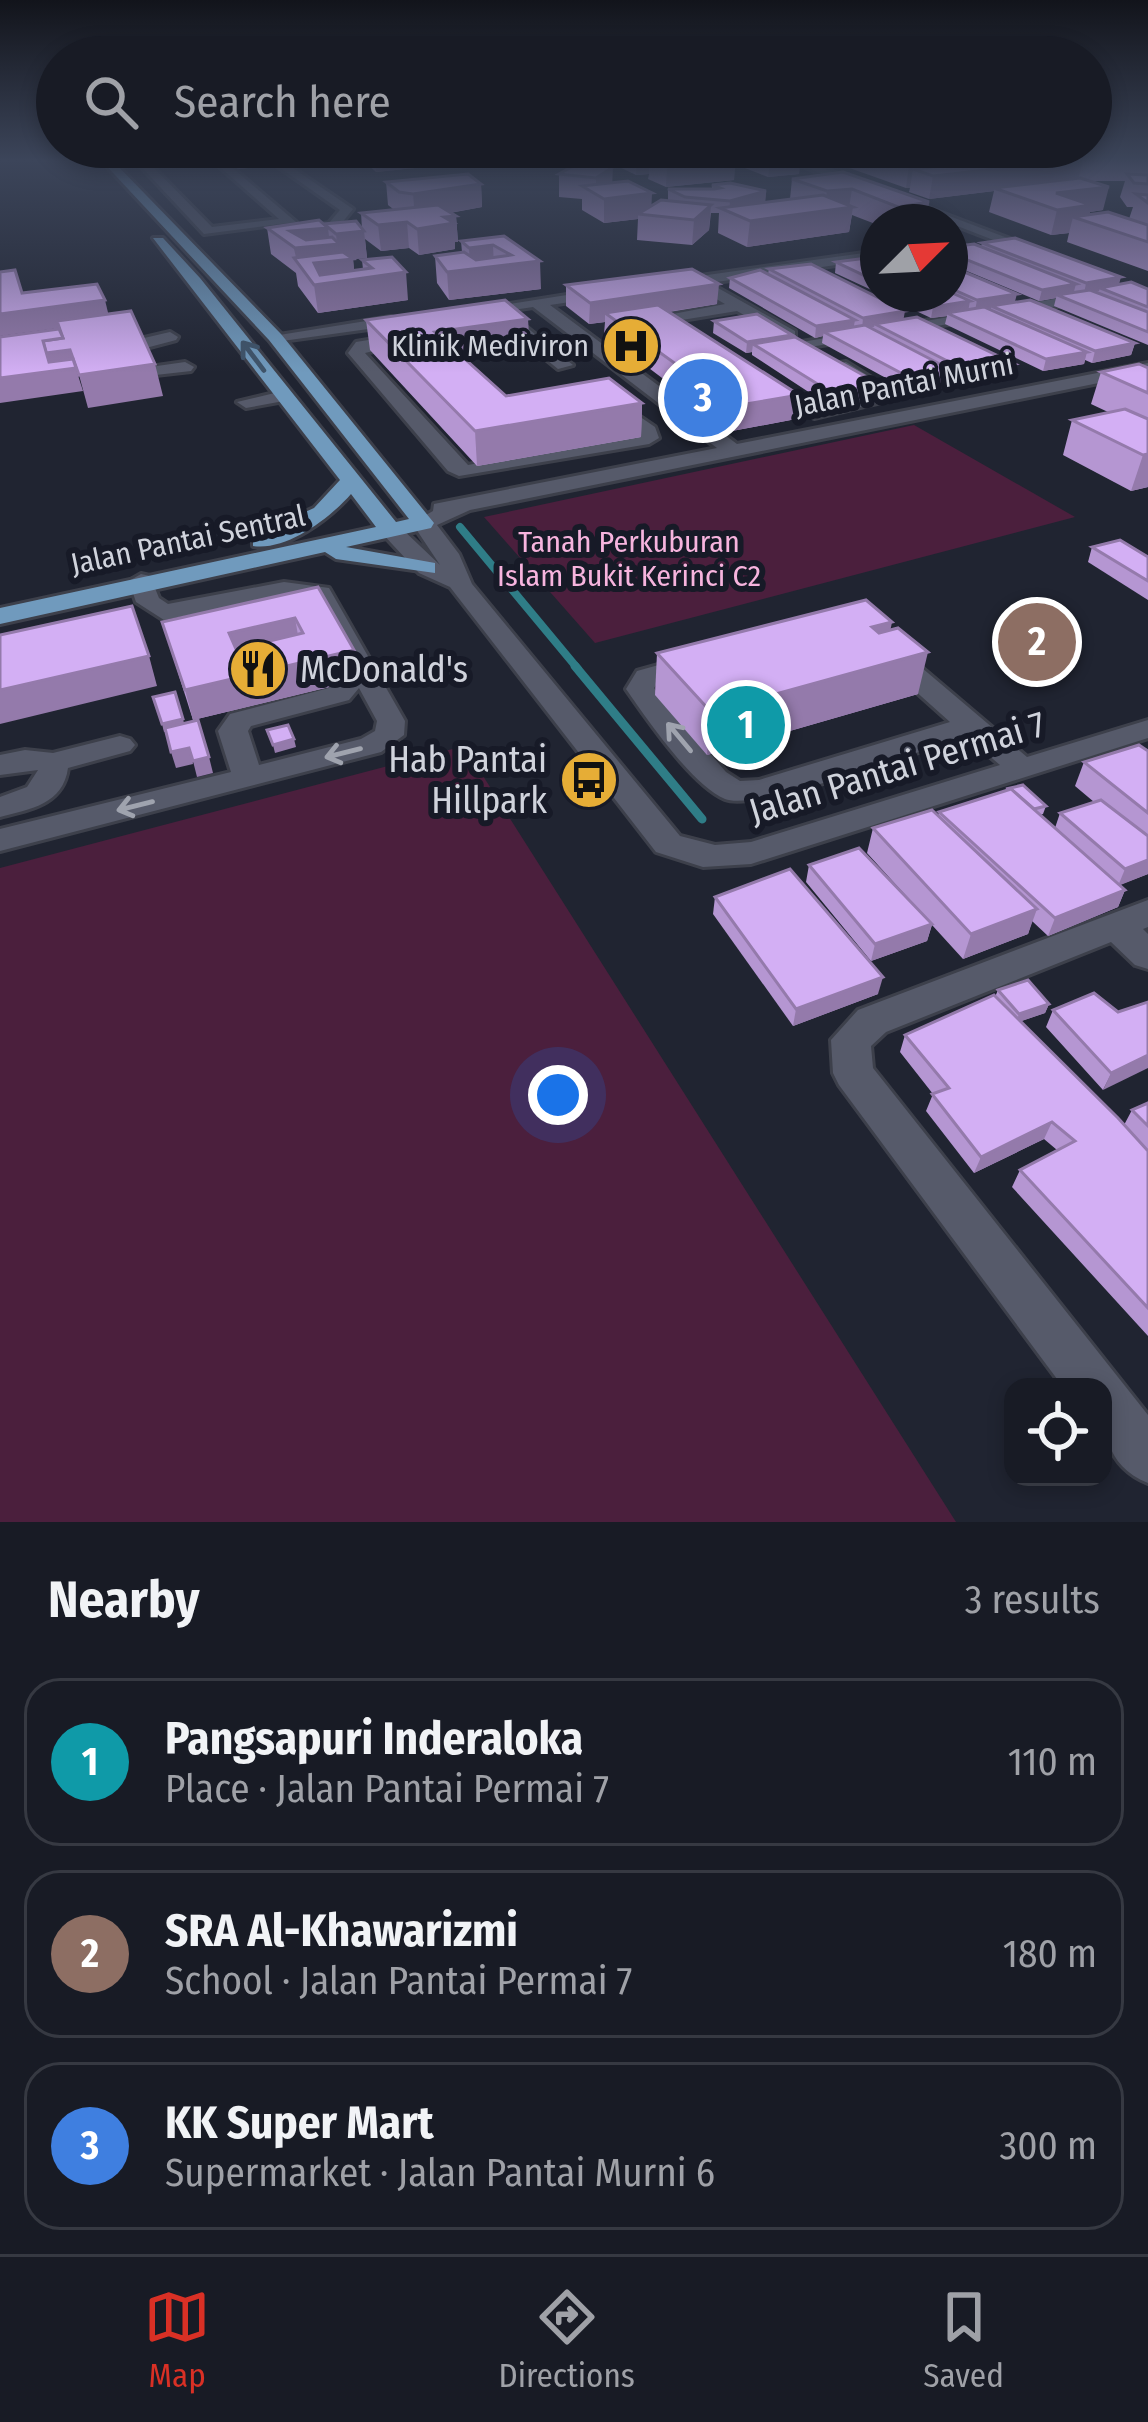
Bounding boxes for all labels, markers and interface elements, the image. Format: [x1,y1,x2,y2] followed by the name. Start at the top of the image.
[36,36,1112,168] search box
[78,69,144,135] icon: search
[174,75,391,129] text: Search here
[860,204,968,312] north arrow
[600,315,662,377] hospital icon: Klinik Mediviron
[391,328,589,364] place label: Klinik Mediviron
[240,340,266,373] one-way arrow
[791,346,1017,424] street label: Jalan Pantai Murni
[664,353,742,443] pin: 3
[68,498,309,582] street label: Jalan Pantai Sentral
[497,524,761,594] park label: Tanah Perkuburan Islam Bukit Kerinci C2
[998,597,1076,687] pin: 2
[227,638,289,700] restaurant icon: McDonald's
[300,648,468,692] place label: McDonald's
[707,680,785,770] pin: 1
[744,702,1051,834] street label: Jalan Pantai Permai 7
[666,722,694,753] one-way arrow
[388,738,547,823] place label: Hab Pantai Hillpark
[325,743,363,765] one-way arrow
[558,749,620,811] bus stop icon: Hab Pantai Hillpark
[117,796,155,818] one-way arrow
[528,1065,588,1125] your location
[1004,1378,1112,1486] map controls
[1004,1378,1112,1486] button: locate
[48,1569,200,1631] text: Nearby
[965,1577,1100,1623] text: 3 results
[165,1712,583,1766] text: Pangsapuri Inderaloka
[82,1739,98,1785] text: 1
[1008,1739,1097,1785] text: 110 m
[165,1766,609,1812] text: Place · Jalan Pantai Permai 7
[165,1904,518,1958] text: SRA Al-Khawarizmi
[81,1931,99,1977] text: 2
[1003,1931,1097,1977] text: 180 m
[165,1958,632,2004] text: School · Jalan Pantai Permai 7
[165,2096,434,2150] text: KK Super Mart
[81,2123,99,2169] text: 3
[1000,2123,1097,2169] text: 300 m
[165,2150,715,2196] text: Supermarket · Jalan Pantai Murni 6
[144,2284,210,2396] tab: Map
[498,2284,635,2396] tab: Directions
[923,2284,1004,2396] tab: Saved

